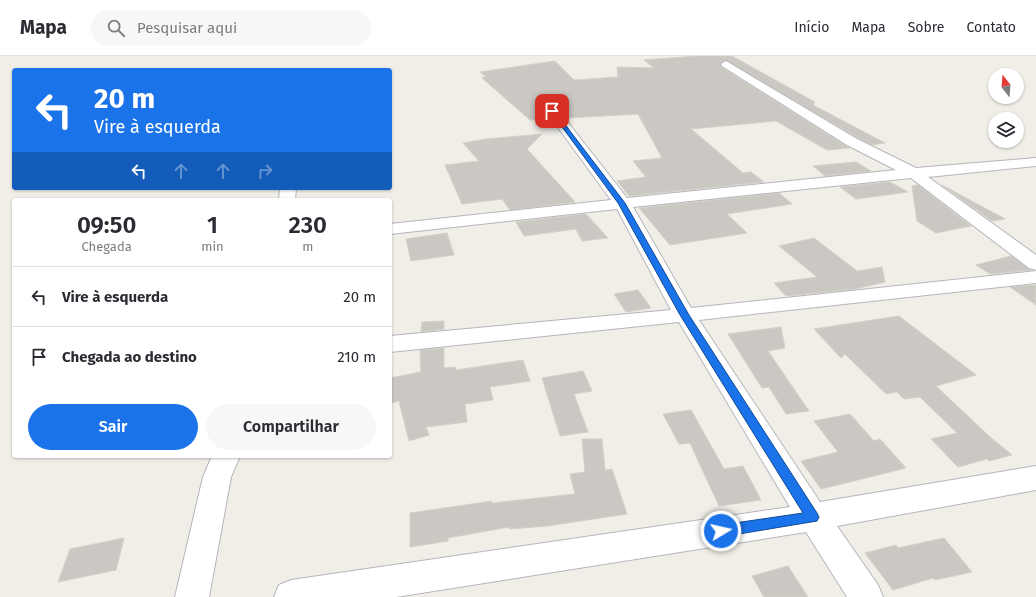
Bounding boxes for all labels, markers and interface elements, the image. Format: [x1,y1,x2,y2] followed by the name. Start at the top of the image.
[91,10,371,46] search box
[20,16,67,39] text: Mapa
[105,17,127,39] icon: search
[137,19,237,37] text: Pesquisar aqui
[794,19,829,36] text: Início
[851,19,886,36] text: Mapa
[908,19,944,36] text: Sobre
[966,19,1016,36] text: Contato
[988,68,1024,104] north arrow
[988,68,1024,148] map controls
[94,82,155,115] text: 20 m
[28,84,80,136] icon: left
[535,94,569,128] pin
[541,100,563,122] icon: arrive
[988,112,1024,148] button: layers
[94,116,221,138] text: Vire à esquerda
[128,160,150,182] icon: left
[170,160,192,182] icon: ahead
[212,160,234,182] icon: ahead
[254,160,276,182] icon: right
[77,211,136,239] text: 09:50
[207,211,218,239] text: 1
[289,211,327,239] text: 230
[81,239,132,254] text: Chegada
[201,239,224,254] text: min
[302,239,313,254] text: m
[28,286,50,308] icon: left
[62,288,168,306] text: Vire à esquerda
[343,288,376,306] text: 20 m
[28,346,50,368] icon: arrive
[62,348,197,366] text: Chegada ao destino
[337,348,376,366] text: 210 m
[28,404,198,450] button: Sair
[206,404,376,450] button: Compartilhar
[700,510,742,552] position arrow

